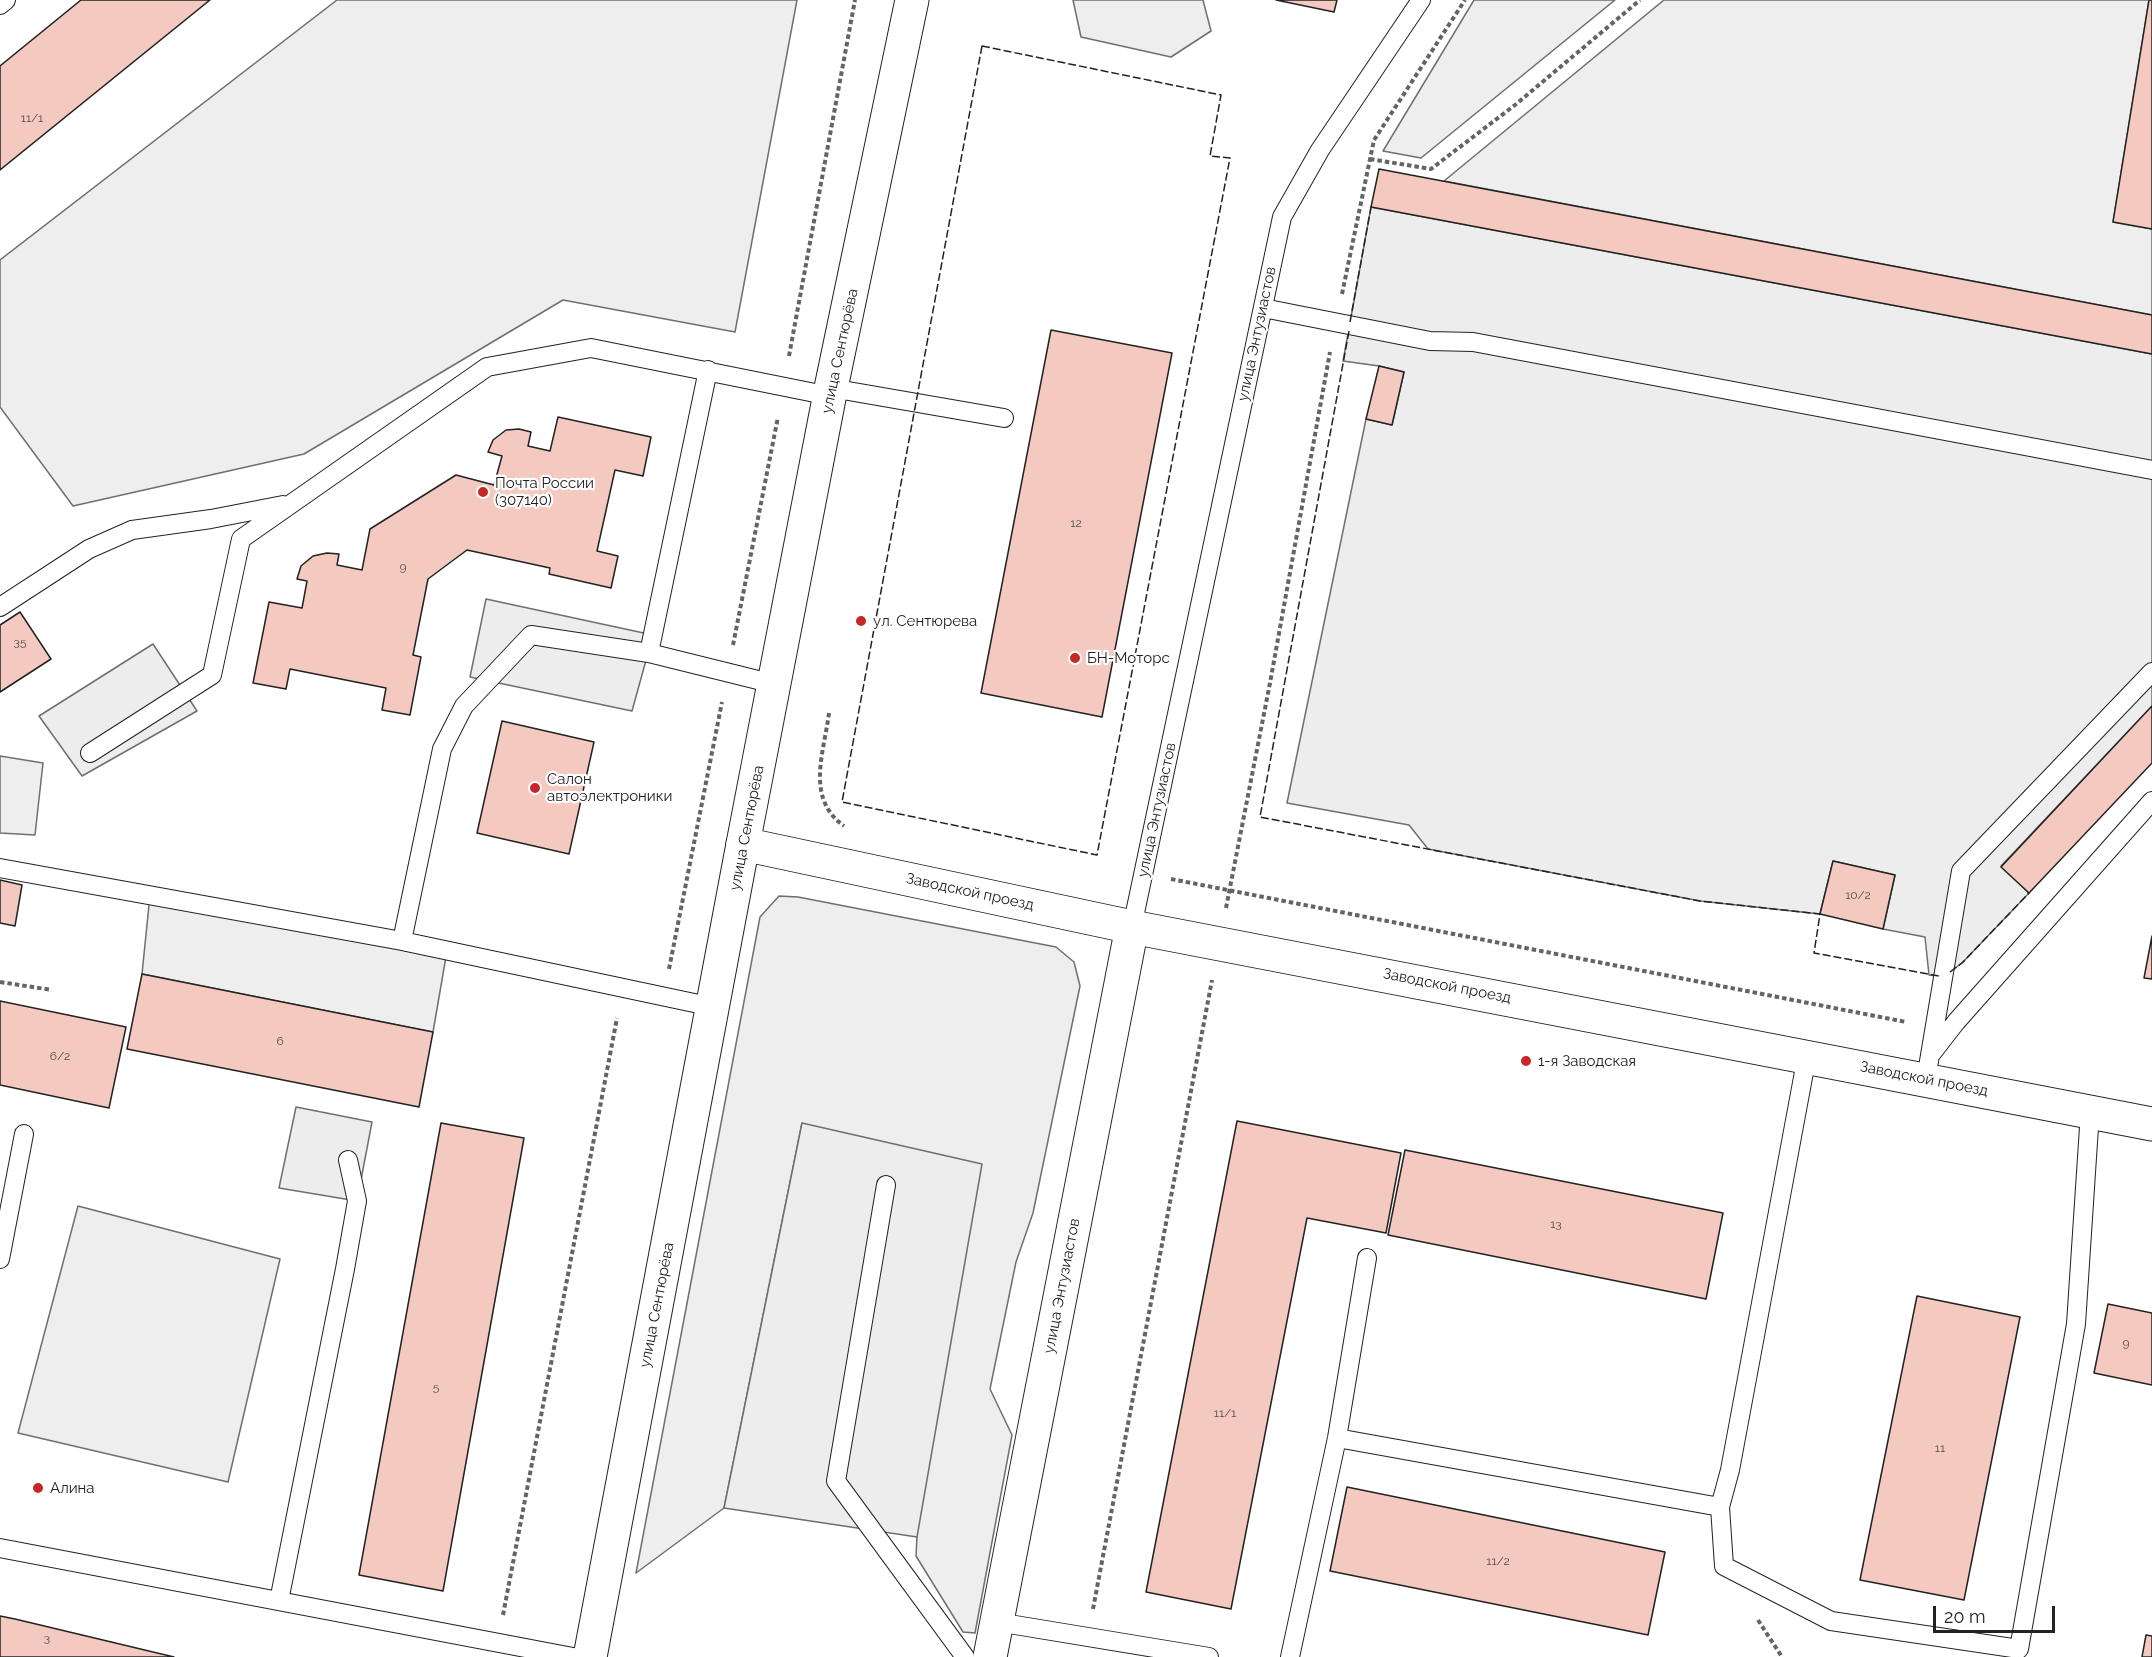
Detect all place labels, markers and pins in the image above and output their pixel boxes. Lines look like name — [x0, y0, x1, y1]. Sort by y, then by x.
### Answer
place label: Почта России (307140) — [495, 474, 594, 509]
marker: Почта России (307140) — [476, 485, 490, 499]
place label: ул. Сентюрева — [873, 612, 977, 630]
marker: ул. Сентюрева — [854, 614, 868, 628]
place label: БН-Моторс — [1087, 649, 1170, 667]
marker: БН-Моторс — [1068, 651, 1082, 665]
place label: Салон автоэлектроники — [547, 770, 672, 805]
marker: Салон автоэлектроники — [528, 781, 542, 795]
place label: 1-я Заводская — [1538, 1052, 1636, 1070]
marker: 1-я Заводская — [1519, 1054, 1533, 1068]
place label: Алина — [50, 1479, 95, 1497]
marker: Алина — [31, 1481, 45, 1495]

